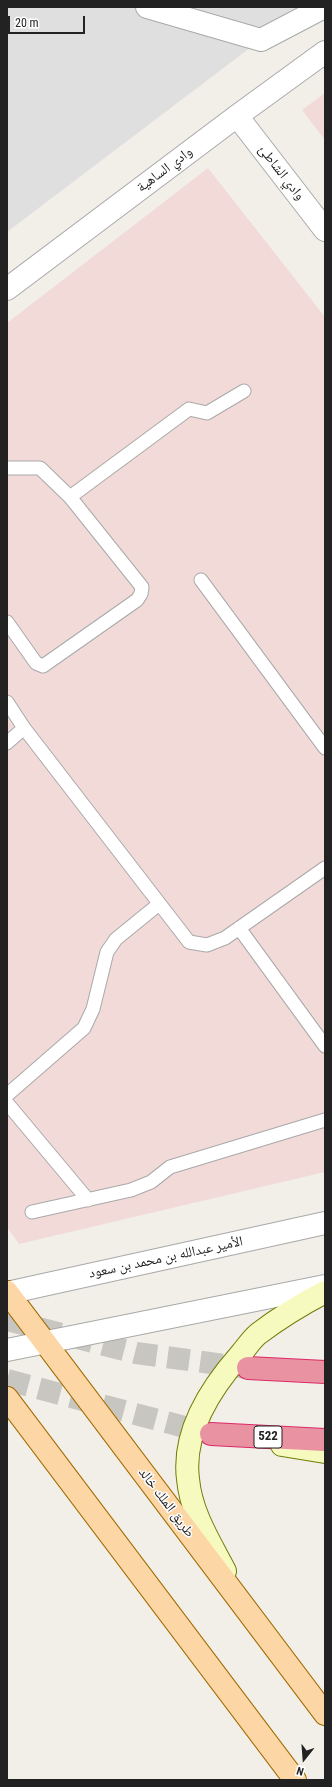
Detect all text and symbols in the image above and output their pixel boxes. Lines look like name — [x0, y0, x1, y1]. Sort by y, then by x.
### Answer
scale bar — [10, 8, 87, 34]
text: 20 m — [15, 16, 39, 30]
street label: وادي الشاطئ — [254, 142, 308, 204]
street label: وادي الساهية — [134, 144, 196, 196]
street label: الأمير عبدالله بن محمد بن سعود — [87, 1233, 245, 1283]
road number: 522 — [254, 1426, 282, 1448]
street label: طريق الملك خالد — [134, 1465, 198, 1541]
north arrow — [284, 1739, 324, 1779]
text: N — [295, 1764, 305, 1778]

